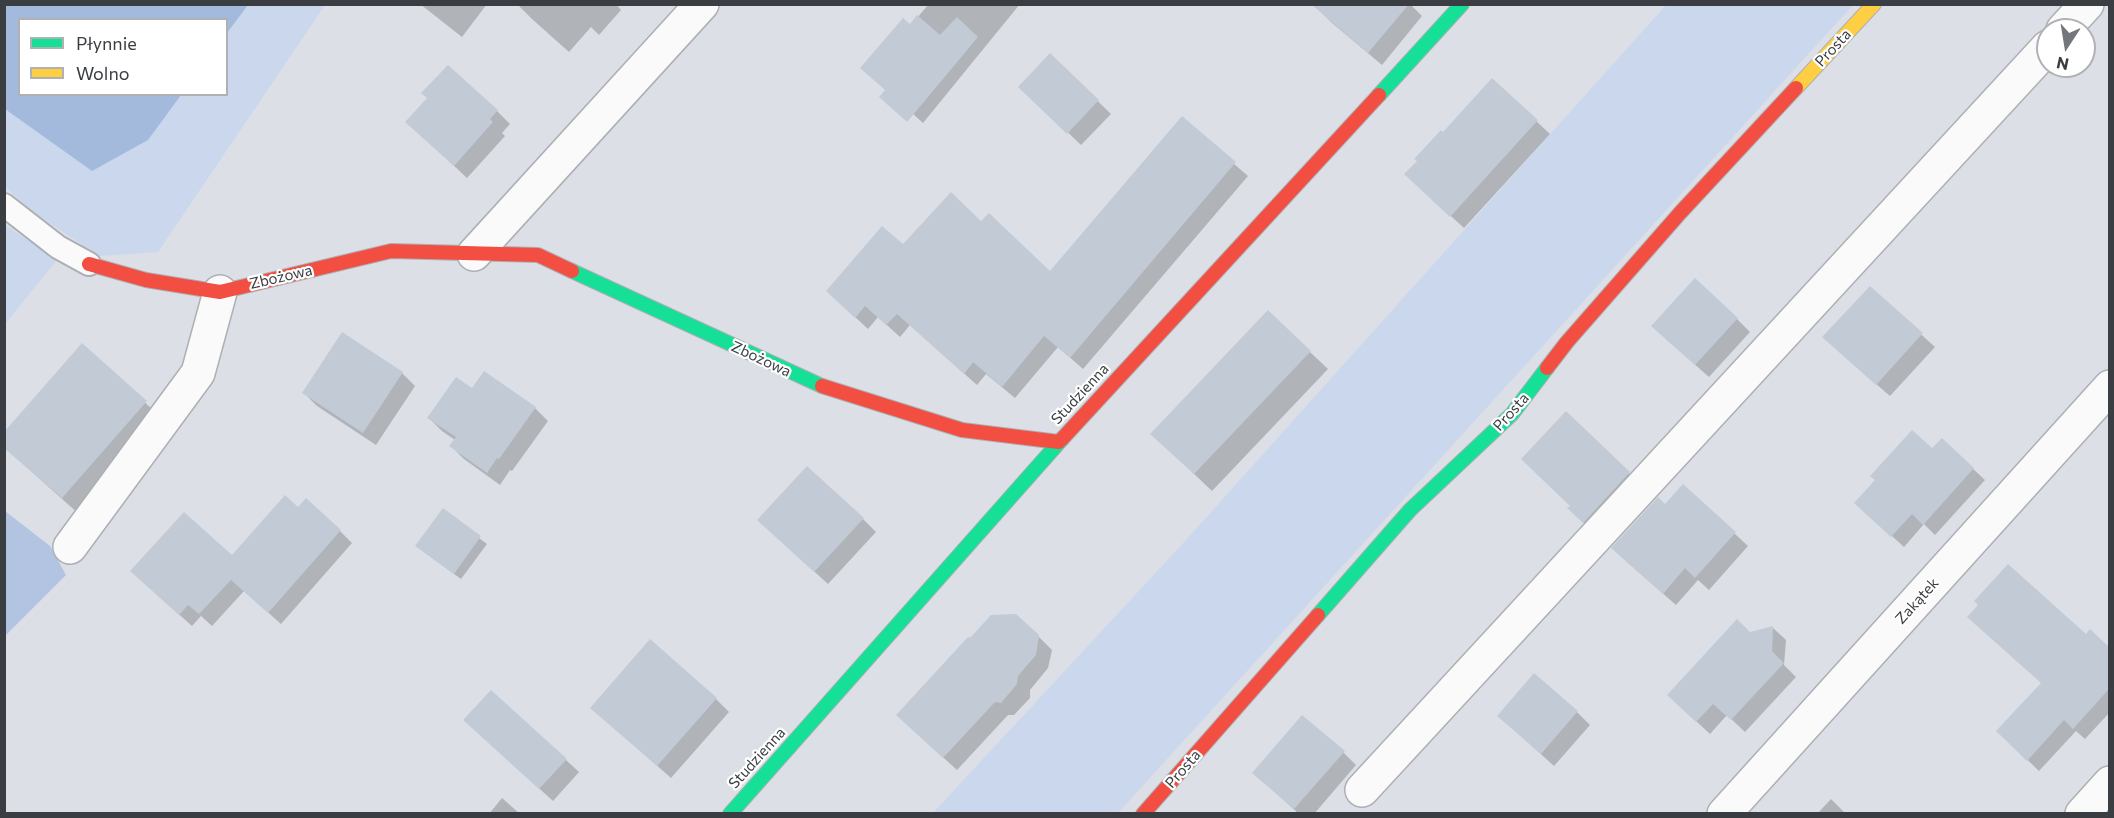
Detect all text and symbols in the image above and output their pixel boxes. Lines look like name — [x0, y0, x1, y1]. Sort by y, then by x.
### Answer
legend — [18, 18, 228, 96]
north arrow — [2036, 18, 2096, 78]
street label: Prosta — [1811, 26, 1855, 70]
text: Płynnie — [76, 32, 137, 54]
text: N — [2055, 54, 2070, 75]
text: Wolno — [76, 62, 130, 84]
street label: Zbożowa — [248, 261, 314, 293]
street label: Zbożowa — [728, 337, 794, 381]
street label: Studzienna — [1047, 360, 1113, 428]
street label: Prosta — [1489, 389, 1533, 435]
street label: Zakątek — [1892, 574, 1942, 628]
street label: Studzienna — [725, 724, 789, 792]
street label: Prosta — [1162, 746, 1204, 792]

